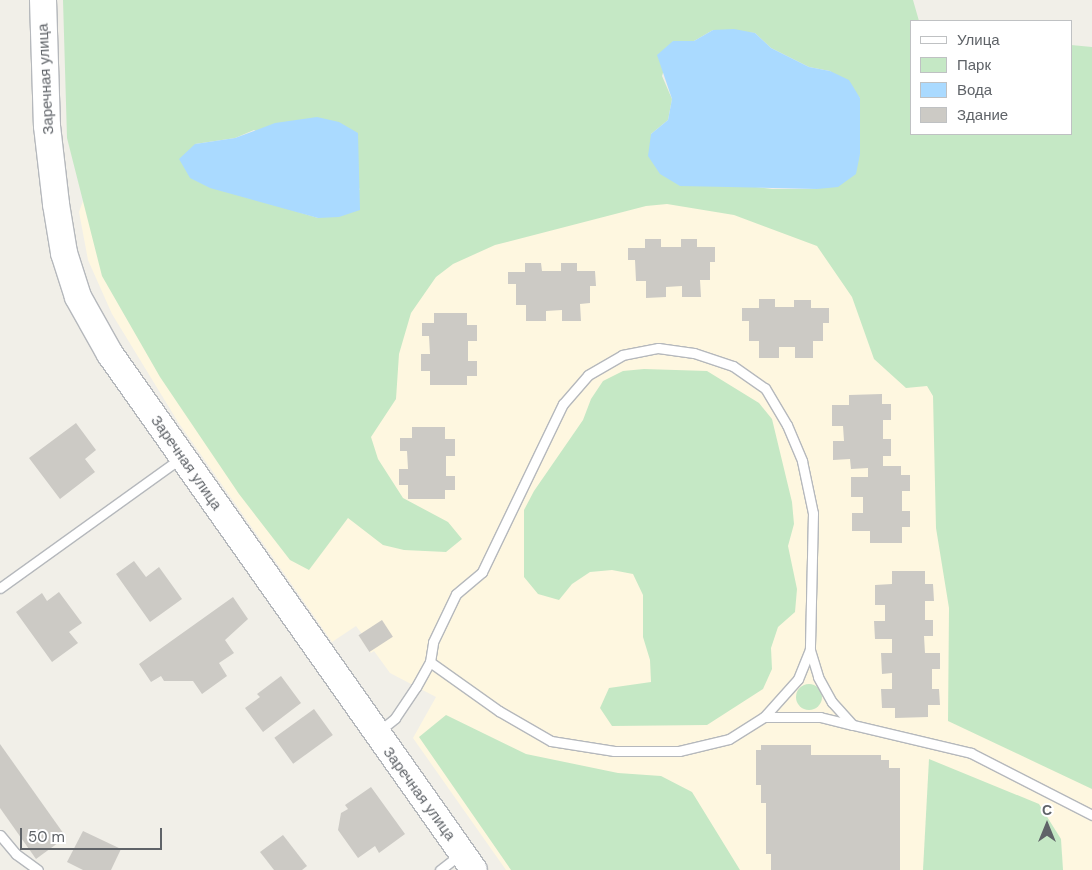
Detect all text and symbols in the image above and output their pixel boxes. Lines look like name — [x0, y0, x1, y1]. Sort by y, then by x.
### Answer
legend — [910, 20, 1072, 135]
street label: Заречная улица — [34, 23, 58, 135]
text: Улица — [957, 30, 1000, 50]
text: Парк — [957, 55, 991, 75]
text: Вода — [957, 80, 992, 100]
text: Здание — [957, 105, 1008, 125]
street label: Заречная улица — [147, 412, 225, 514]
street label: Заречная улица — [379, 744, 459, 844]
north arrow — [1022, 800, 1072, 850]
text: С — [1042, 801, 1052, 819]
scale bar — [22, 818, 165, 850]
text: 50 m — [28, 827, 65, 847]

